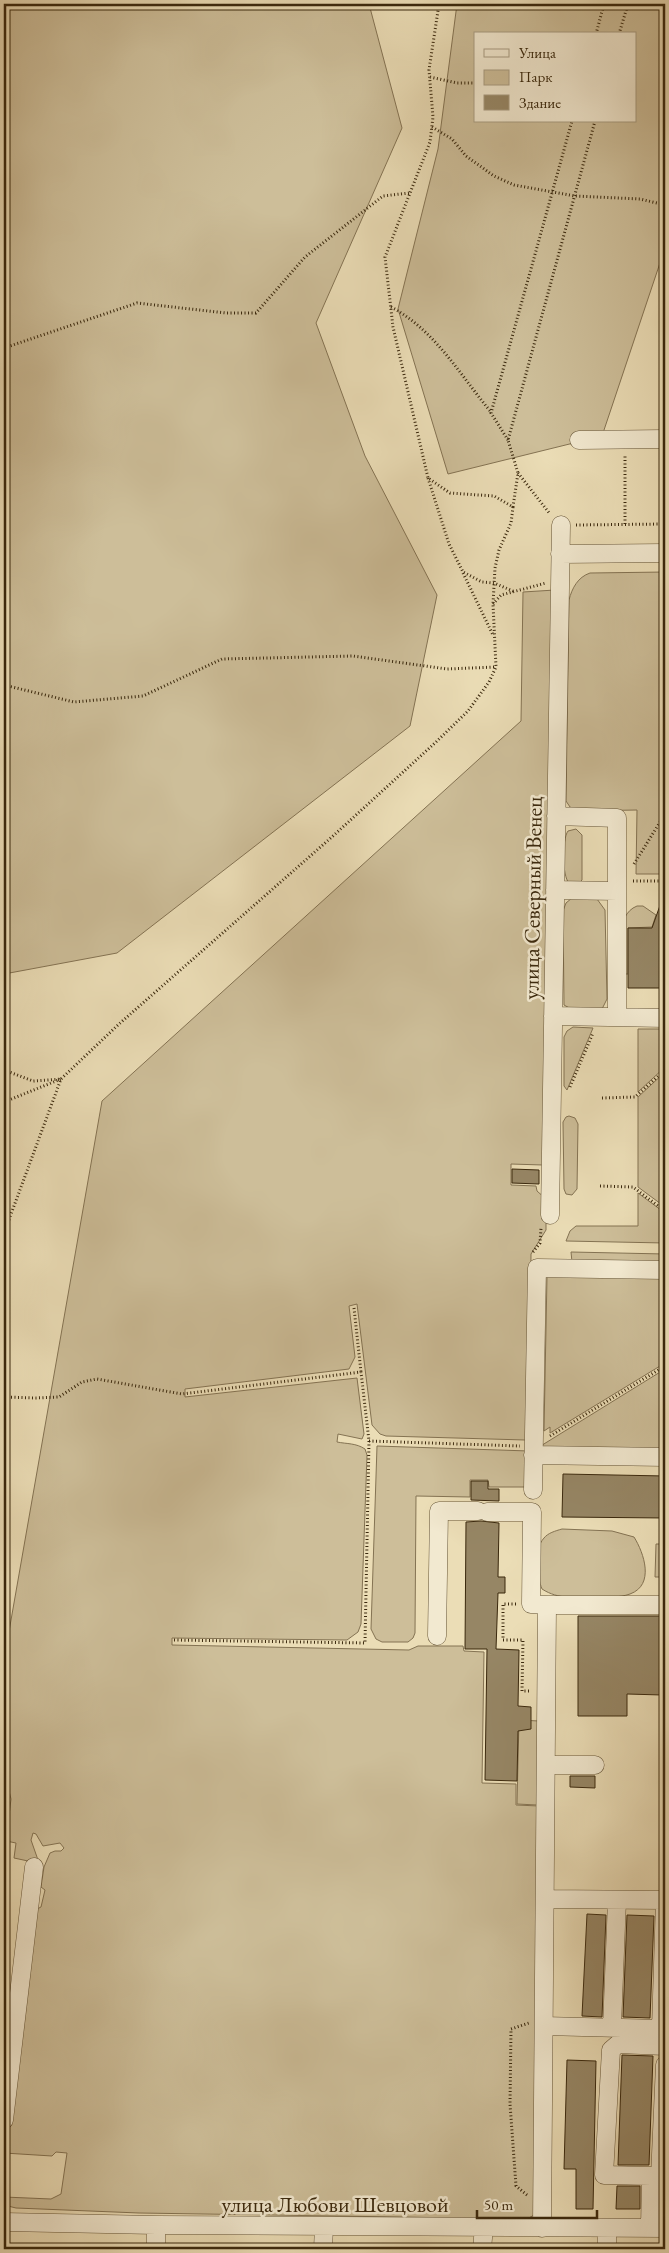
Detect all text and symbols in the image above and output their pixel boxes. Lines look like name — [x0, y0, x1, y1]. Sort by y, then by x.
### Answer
legend — [474, 32, 636, 122]
text: Улица — [518, 43, 556, 62]
text: Парк — [519, 67, 552, 86]
text: Здание — [519, 93, 561, 112]
street label: улица Северный Венец — [516, 796, 549, 1000]
scale bar — [477, 2188, 596, 2220]
street label: улица Любови Шевцовой — [221, 2190, 449, 2219]
text: 50 m — [484, 2195, 513, 2214]

